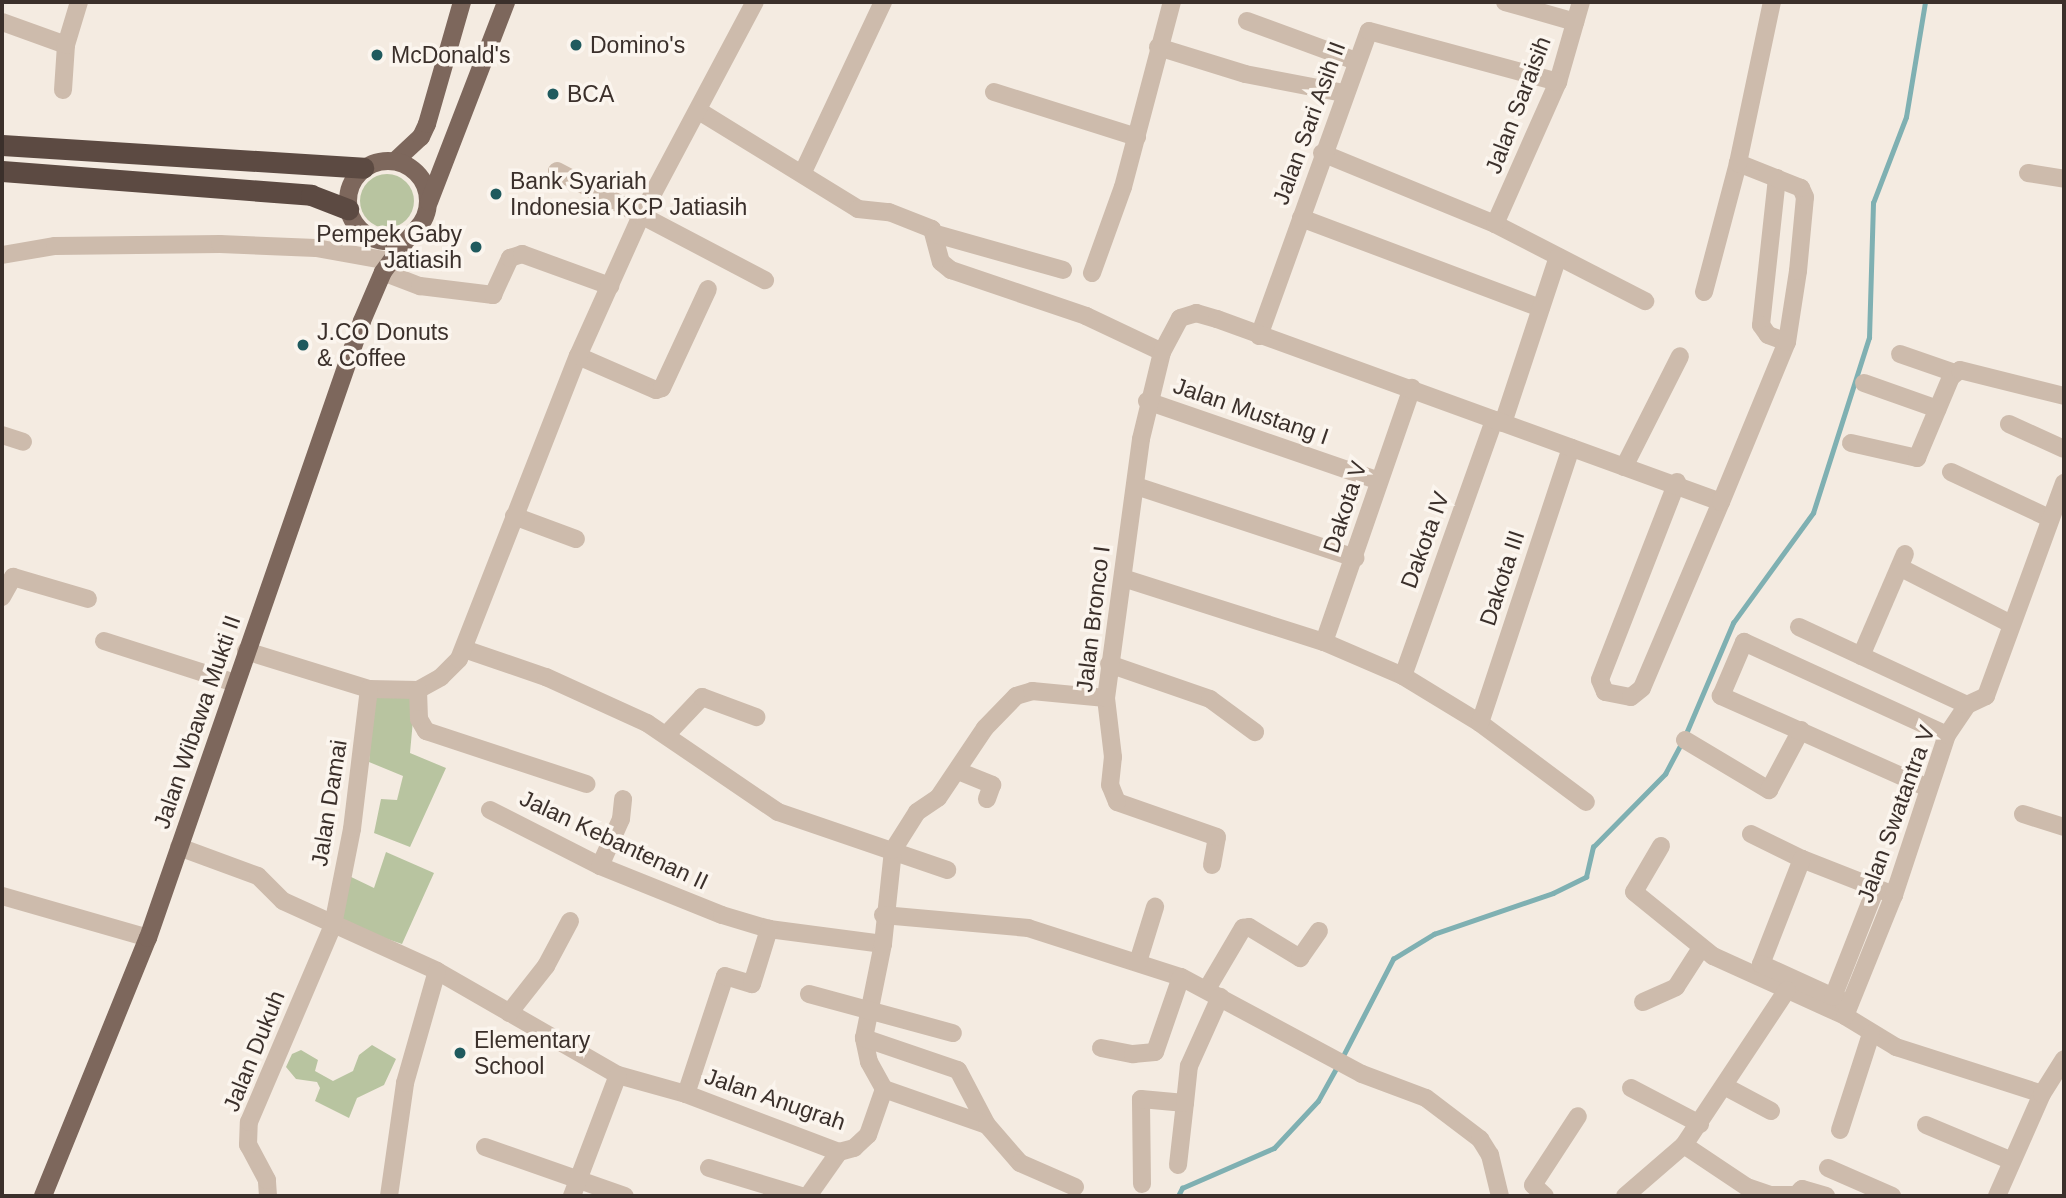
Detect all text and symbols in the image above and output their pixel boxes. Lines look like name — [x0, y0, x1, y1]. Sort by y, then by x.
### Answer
place label: Domino's — [590, 31, 685, 59]
street label: Jalan Saraisih — [1479, 33, 1557, 177]
marker: Domino's — [568, 37, 584, 53]
street label: Jalan Sari Asih II — [1267, 37, 1351, 209]
place label: McDonald's — [391, 41, 510, 69]
marker: McDonald's — [369, 47, 385, 63]
place label: BCA — [567, 80, 614, 108]
marker: BCA — [545, 86, 561, 102]
place label: Bank Syariah Indonesia KCP Jatiasih — [510, 167, 748, 221]
marker: Bank Syariah Indonesia KCP Jatiasih — [488, 186, 504, 202]
place label: Pempek Gaby Jatiasih — [316, 220, 462, 274]
marker: Pempek Gaby Jatiasih — [468, 239, 484, 255]
place label: J.CO Donuts & Coffee — [317, 318, 449, 372]
marker: J.CO Donuts & Coffee — [295, 337, 311, 353]
street label: Jalan Mustang I — [1170, 372, 1332, 450]
street label: Dakota V — [1317, 458, 1373, 556]
street label: Dakota IV — [1395, 488, 1455, 592]
street label: Dakota III — [1474, 527, 1530, 629]
street label: Jalan Bronco I — [1070, 544, 1116, 694]
street label: Jalan Wibawa Mukti II — [148, 612, 246, 832]
street label: Jalan Swatantra V — [1851, 722, 1941, 906]
street label: Jalan Damai — [305, 738, 353, 868]
street label: Jalan Kebantenan II — [515, 784, 713, 896]
street label: Jalan Dukuh — [217, 987, 291, 1115]
place label: Elementary School — [474, 1026, 590, 1080]
marker: Elementary School — [452, 1045, 468, 1061]
street label: Jalan Anugrah — [700, 1062, 850, 1136]

